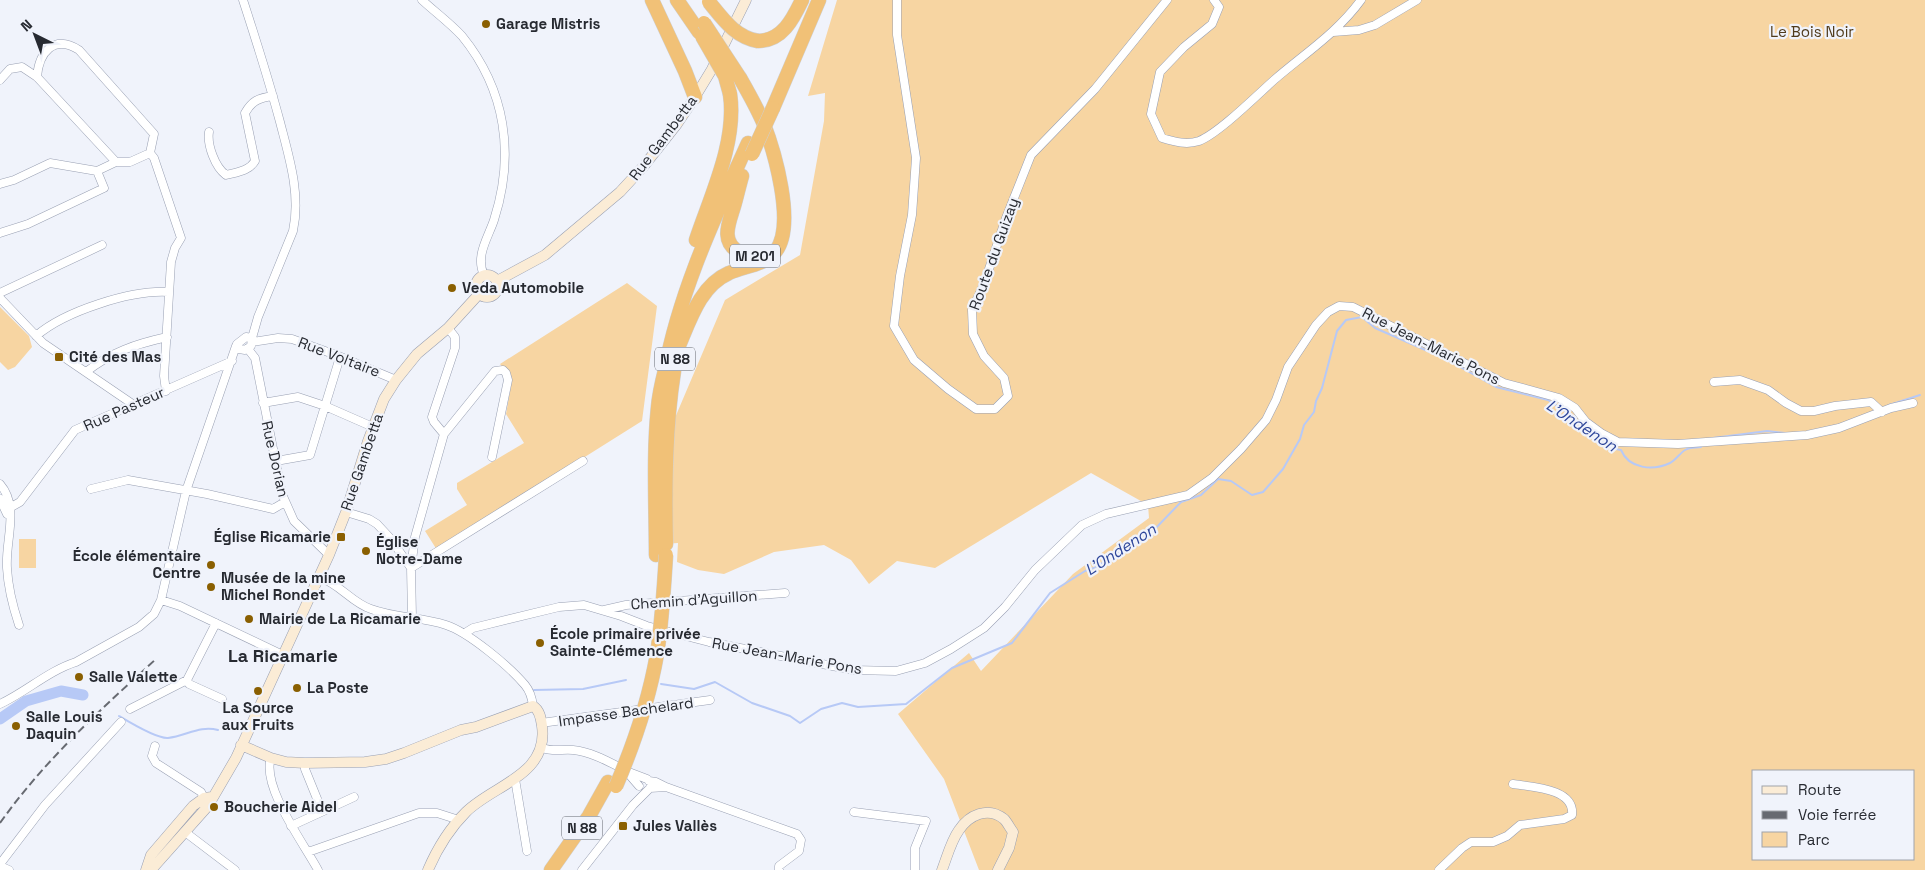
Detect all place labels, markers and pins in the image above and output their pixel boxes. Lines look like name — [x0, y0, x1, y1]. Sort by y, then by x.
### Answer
place label: Garage Mistris — [496, 14, 601, 33]
marker: Garage Mistris — [480, 18, 492, 30]
place label: Veda Automobile — [462, 278, 584, 297]
marker: Veda Automobile — [446, 282, 458, 294]
place label: Cité des Mas — [69, 347, 161, 366]
marker: Cité des Mas — [53, 351, 65, 363]
place label: Église Ricamarie — [214, 527, 331, 546]
marker: Église Ricamarie — [335, 531, 347, 543]
place label: Église Notre-Dame — [376, 532, 463, 568]
marker: Église Notre-Dame — [360, 545, 372, 557]
place label: École élémentaire Centre — [73, 546, 201, 582]
marker: École élémentaire Centre — [205, 559, 217, 571]
place label: Musée de la mine Michel Rondet — [221, 568, 346, 604]
marker: Musée de la mine Michel Rondet — [205, 581, 217, 593]
place label: Mairie de La Ricamarie — [259, 609, 421, 628]
marker: Mairie de La Ricamarie — [243, 613, 255, 625]
place label: École primaire privée Sainte-Clémence — [550, 624, 701, 660]
marker: École primaire privée Sainte-Clémence — [534, 637, 546, 649]
place label: Salle Valette — [89, 667, 178, 686]
marker: Salle Valette — [73, 671, 85, 683]
place label: La Poste — [307, 678, 369, 697]
marker: La Poste — [291, 682, 303, 694]
marker: La Source aux Fruits — [252, 685, 264, 697]
place label: La Source aux Fruits — [222, 698, 294, 734]
place label: Salle Louis Daquin — [26, 707, 103, 743]
marker: Salle Louis Daquin — [10, 720, 22, 732]
place label: Boucherie Aidel — [224, 797, 337, 816]
marker: Boucherie Aidel — [208, 801, 220, 813]
place label: Jules Vallès — [633, 816, 717, 835]
marker: Jules Vallès — [617, 820, 629, 832]

